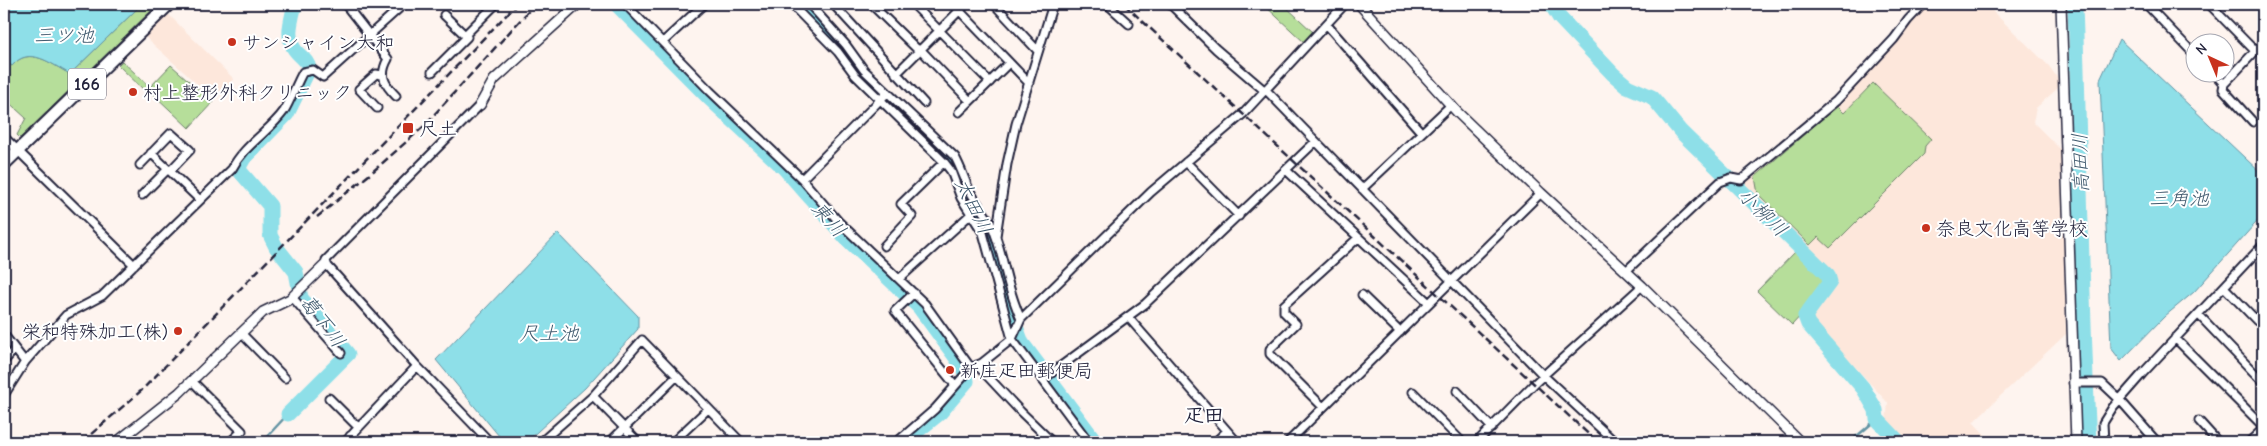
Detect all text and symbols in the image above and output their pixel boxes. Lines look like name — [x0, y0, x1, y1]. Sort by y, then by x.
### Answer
water label: 三ツ池 — [34, 24, 95, 47]
place label: サンシャイン大和 — [242, 32, 394, 54]
north arrow — [2184, 32, 2234, 82]
marker: サンシャイン大和 — [226, 36, 238, 48]
text: N — [2192, 40, 2211, 58]
road number: 166 — [68, 68, 106, 100]
place label: 村上整形外科クリニック — [143, 82, 352, 104]
marker: 村上整形外科クリニック — [127, 86, 139, 98]
place label: 尺土 — [419, 118, 457, 140]
marker: 尺土 — [401, 121, 415, 135]
water label: 高田川 — [2068, 133, 2093, 193]
water label: 太田川 — [950, 174, 997, 238]
water label: 小柳川 — [1733, 183, 1792, 241]
water label: 三角池 — [2149, 187, 2210, 210]
water label: 東川 — [807, 197, 851, 242]
place label: 奈良文化高等学校 — [1936, 218, 2088, 240]
marker: 奈良文化高等学校 — [1920, 222, 1932, 234]
water label: 葛下川 — [295, 290, 350, 352]
place label: 栄和特殊加工(株) — [22, 321, 168, 343]
water label: 尺土池 — [519, 322, 580, 345]
marker: 栄和特殊加工(株) — [172, 325, 184, 337]
place label: 新庄疋田郵便局 — [960, 360, 1093, 382]
marker: 新庄疋田郵便局 — [944, 364, 956, 376]
district label: 疋田 — [1184, 404, 1224, 427]

